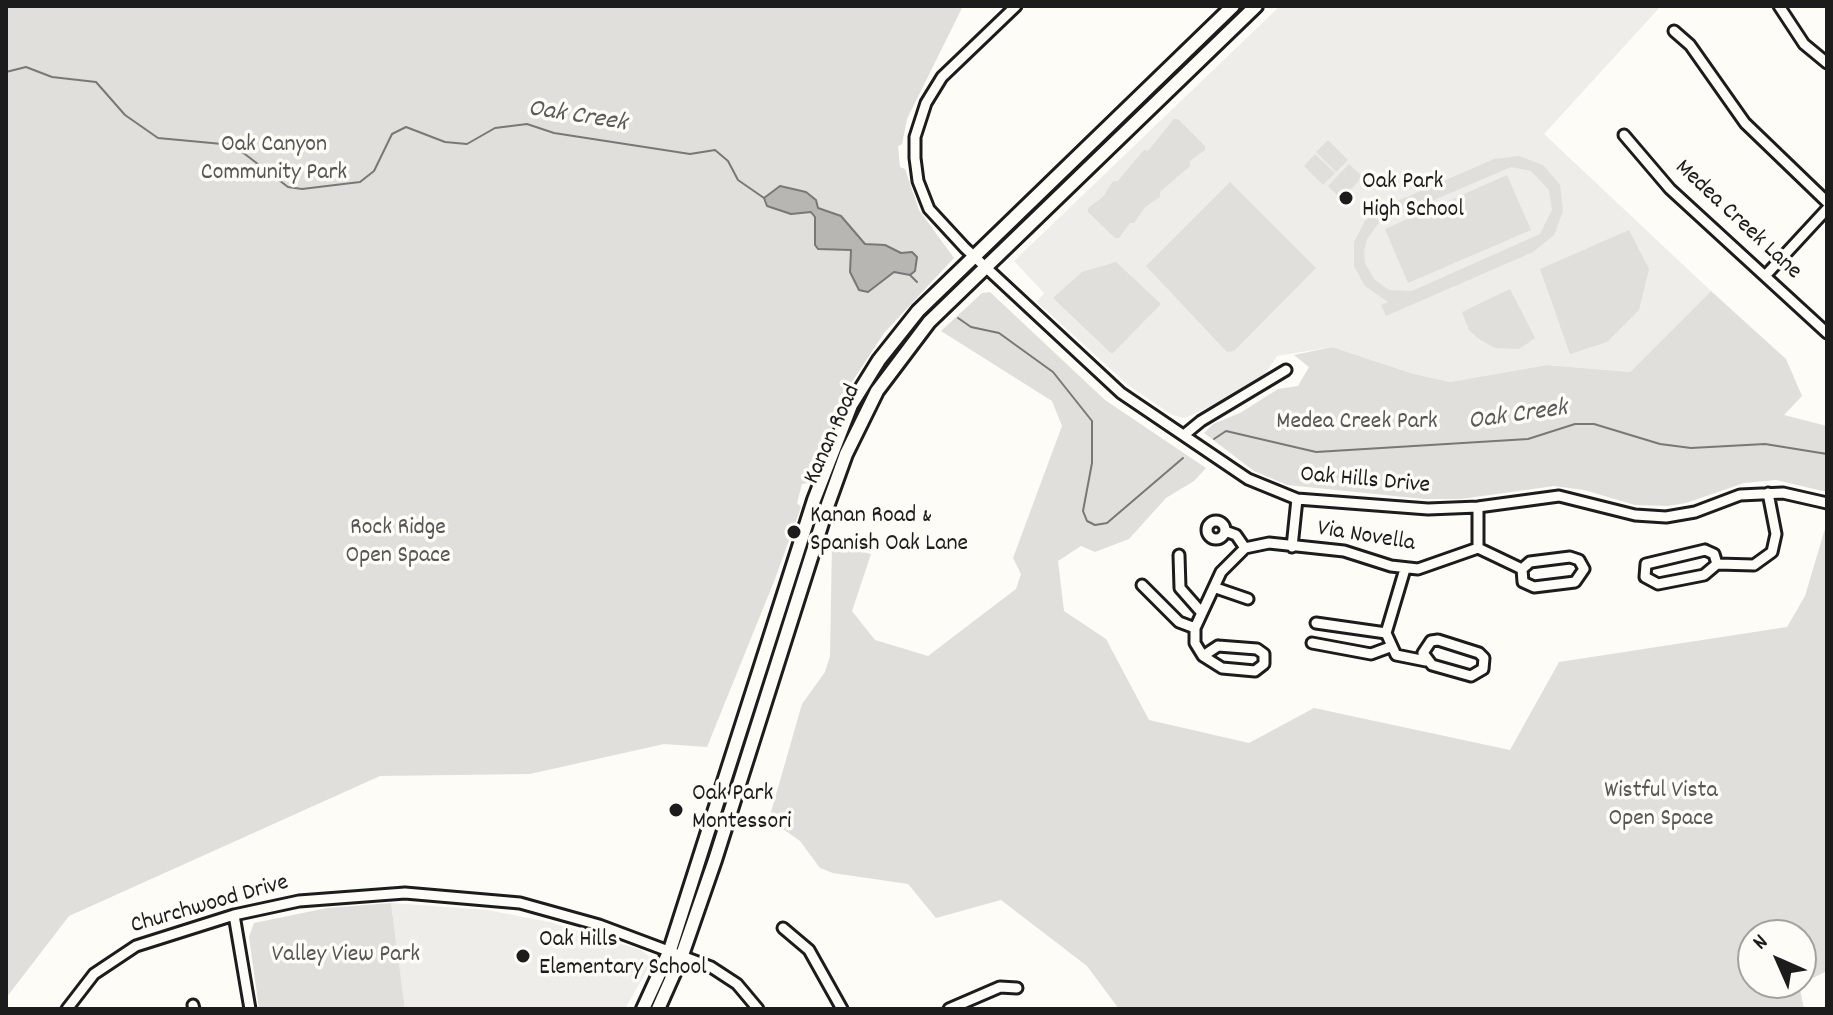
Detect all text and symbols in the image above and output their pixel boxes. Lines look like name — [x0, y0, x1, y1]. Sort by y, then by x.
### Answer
water label: Oak Creek — [525, 95, 629, 141]
park label: Oak Canyon Community Park — [201, 133, 347, 189]
street label: Medea Creek Lane — [1668, 155, 1806, 287]
place label: Oak Park High School — [1362, 170, 1464, 226]
marker: Oak Park High School — [1337, 189, 1355, 207]
street label: Kanan Road — [799, 381, 869, 489]
water label: Oak Creek — [1466, 395, 1570, 439]
park label: Medea Creek Park — [1276, 410, 1438, 438]
street label: Oak Hills Drive — [1299, 462, 1431, 502]
place label: Kanan Road & Spanish Oak Lane — [810, 504, 968, 560]
park label: Rock Ridge Open Space — [345, 516, 451, 572]
street label: Via Novella — [1315, 516, 1417, 560]
marker: Kanan Road & Spanish Oak Lane — [785, 523, 803, 541]
park label: Wistful Vista Open Space — [1604, 779, 1718, 835]
place label: Oak Park Montessori — [692, 782, 791, 838]
marker: Oak Park Montessori — [667, 801, 685, 819]
street label: Churchwood Drive — [128, 870, 292, 942]
north arrow — [1737, 919, 1817, 999]
place label: Oak Hills Elementary School — [539, 928, 707, 984]
text: N — [1746, 928, 1776, 958]
park label: Valley View Park — [272, 943, 420, 971]
marker: Oak Hills Elementary School — [514, 947, 532, 965]

